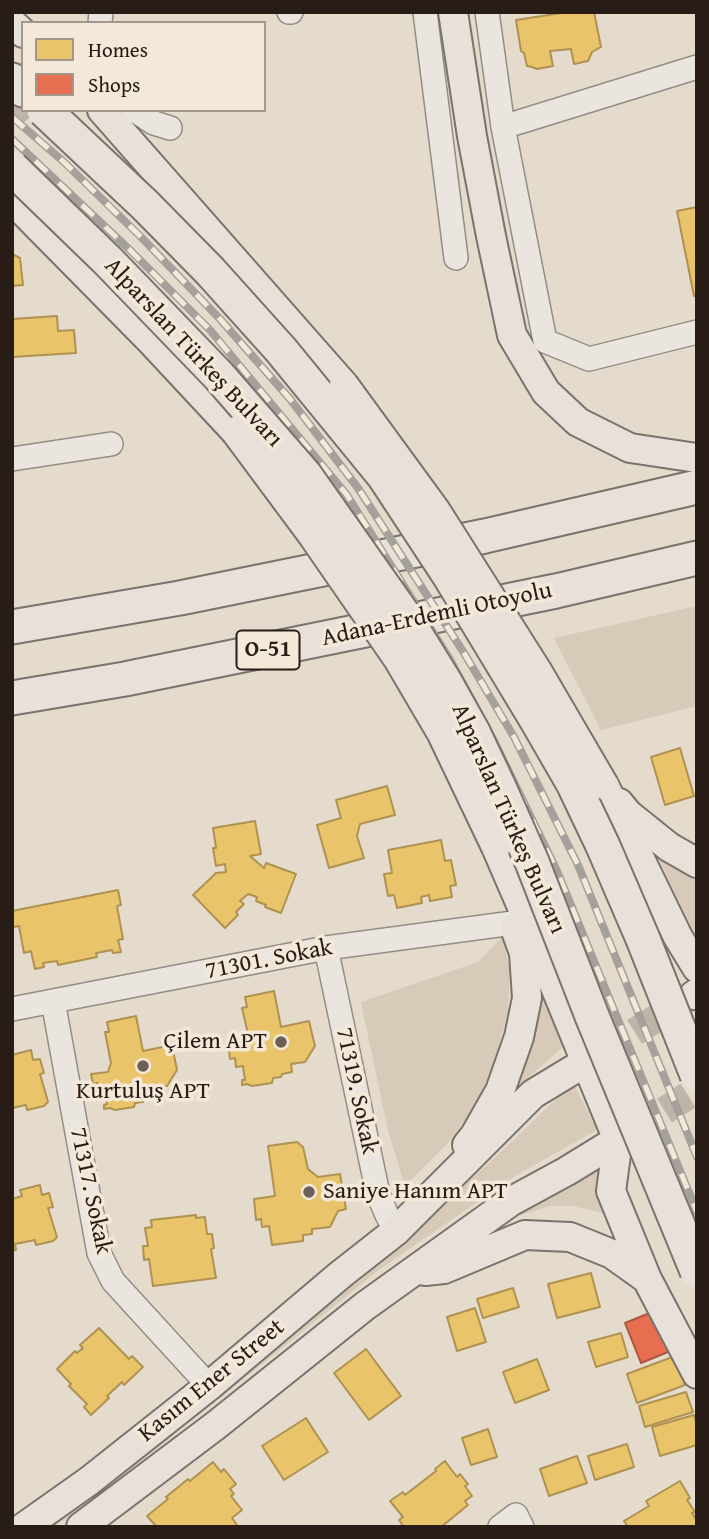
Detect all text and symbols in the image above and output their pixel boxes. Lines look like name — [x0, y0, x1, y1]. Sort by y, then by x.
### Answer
legend — [21, 21, 266, 112]
text: Homes — [88, 34, 148, 65]
text: Shops — [88, 69, 140, 100]
street label: Alparslan Türkeş Bulvarı — [98, 252, 288, 454]
street label: Adana-Erdemli Otoyolu — [319, 577, 555, 653]
road number: O-51 — [236, 630, 300, 670]
street label: Alparslan Türkeş Bulvarı — [444, 700, 572, 938]
street label: 71301. Sokak — [203, 934, 335, 986]
street label: 71319. Sokak — [329, 1025, 383, 1157]
place label: Çilem APT — [163, 1028, 267, 1056]
marker: Çilem APT — [273, 1034, 289, 1050]
marker: Kurtuluş APT — [135, 1058, 151, 1074]
place label: Kurtuluş APT — [76, 1078, 210, 1106]
street label: 71317. Sokak — [63, 1125, 117, 1257]
place label: Saniye Hanım APT — [323, 1178, 508, 1206]
marker: Saniye Hanım APT — [301, 1184, 317, 1200]
street label: Kasım Ener Street — [133, 1313, 291, 1449]

